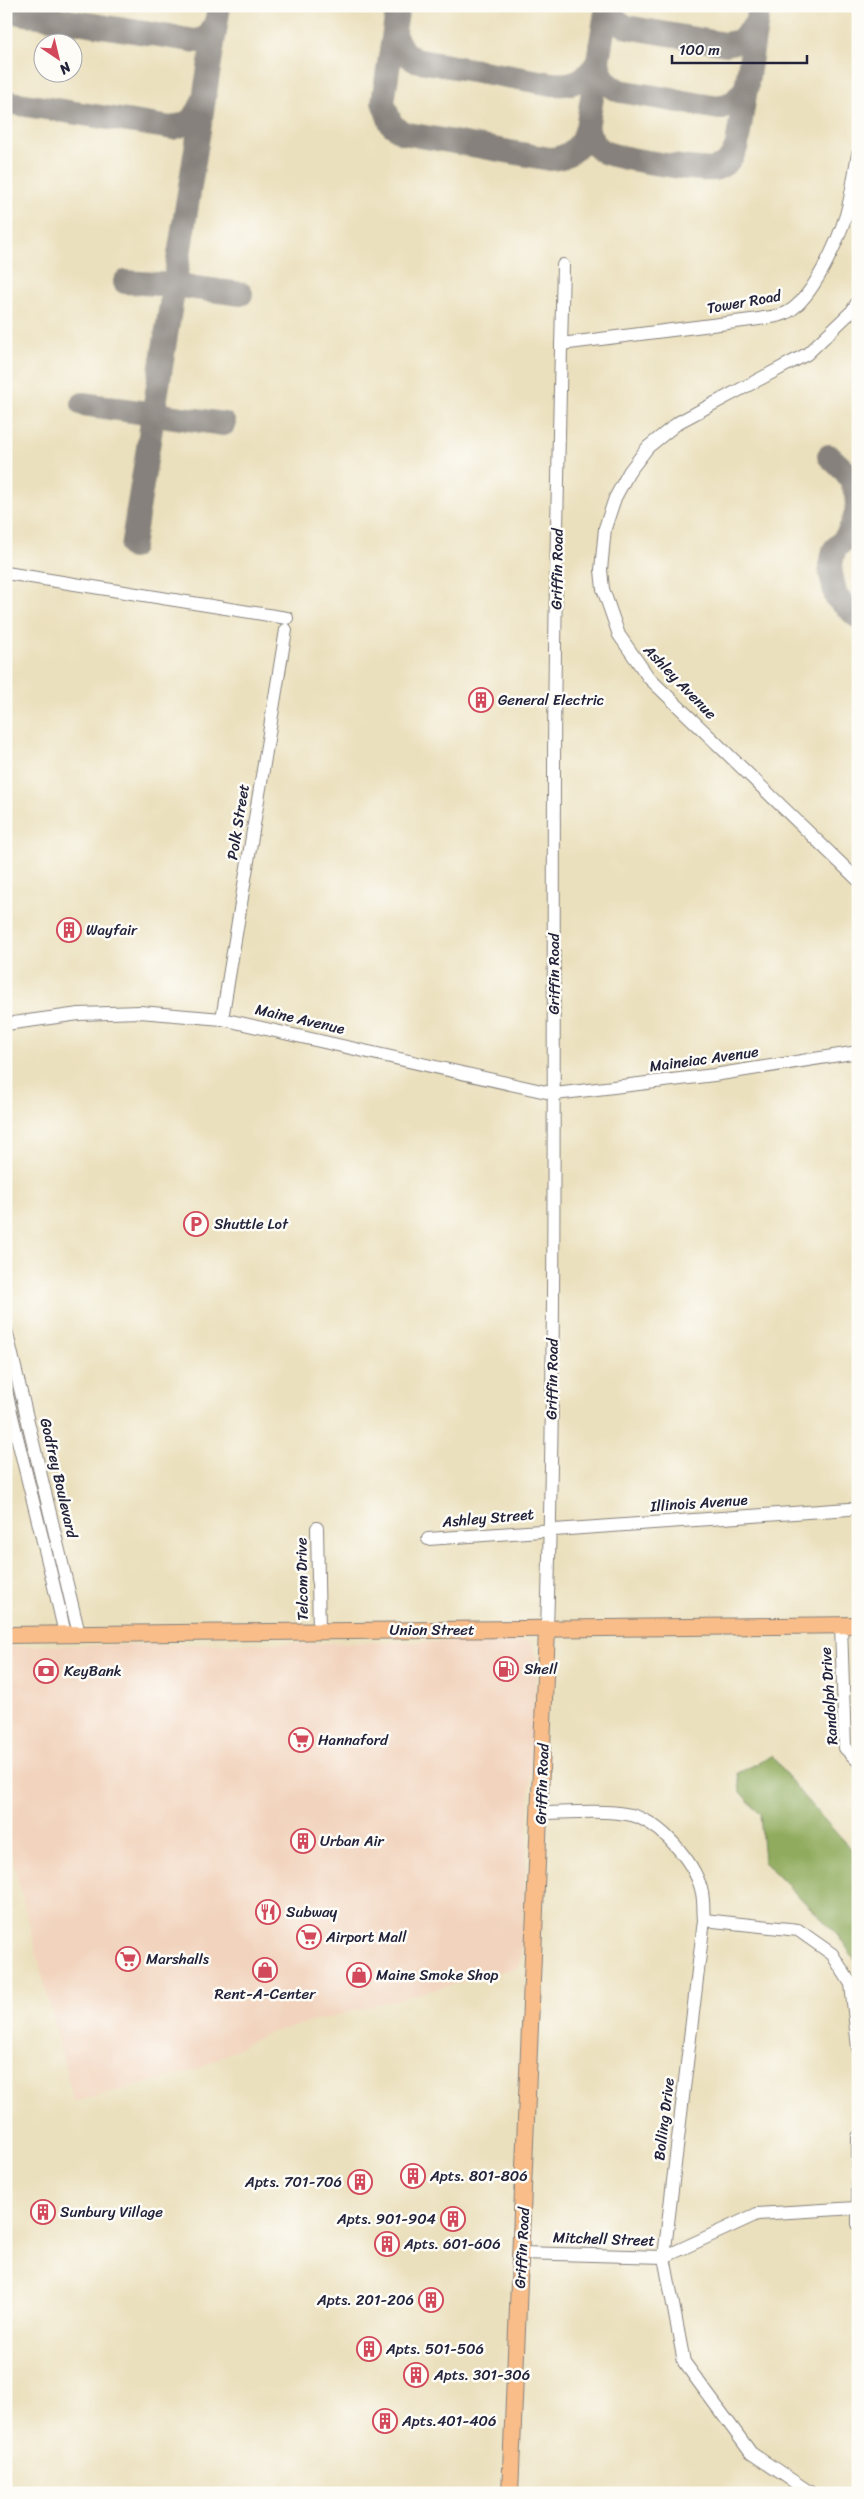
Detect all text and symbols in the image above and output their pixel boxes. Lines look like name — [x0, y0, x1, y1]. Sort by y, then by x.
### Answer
north arrow — [32, 32, 82, 82]
scale bar — [672, 32, 806, 64]
text: 100 m — [679, 37, 720, 63]
text: N — [54, 55, 77, 81]
street label: Tower Road — [705, 283, 784, 321]
street label: Griffin Road — [543, 527, 571, 610]
street label: Ashley Avenue — [636, 637, 723, 726]
building icon: General Electric — [468, 687, 494, 713]
place label: General Electric — [498, 687, 604, 713]
street label: Polk Street — [219, 782, 257, 862]
building icon: Wayfair — [56, 917, 82, 943]
place label: Wayfair — [86, 917, 138, 943]
street label: Griffin Road — [541, 932, 567, 1015]
street label: Maine Avenue — [253, 996, 347, 1042]
street label: Maineiac Avenue — [648, 1038, 761, 1080]
parking icon: Shuttle Lot — [183, 1211, 209, 1237]
place label: Shuttle Lot — [214, 1211, 289, 1237]
street label: Griffin Road — [538, 1337, 566, 1420]
street label: Godfrey Boulevard — [33, 1415, 86, 1542]
street label: Illinois Avenue — [649, 1487, 748, 1519]
street label: Ashley Street — [440, 1501, 535, 1535]
street label: Telcom Drive — [288, 1537, 316, 1621]
street label: Union Street — [390, 1617, 475, 1643]
street label: Randolph Drive — [813, 1646, 845, 1746]
fuel station icon: Shell — [493, 1656, 519, 1682]
place label: Shell — [524, 1656, 558, 1682]
bank icon: KeyBank — [33, 1658, 59, 1684]
place label: KeyBank — [64, 1658, 122, 1684]
supermarket icon: Hannaford — [288, 1727, 314, 1753]
place label: Hannaford — [318, 1727, 389, 1753]
street label: Griffin Road — [528, 1742, 556, 1825]
building icon: Urban Air — [290, 1828, 316, 1854]
place label: Urban Air — [320, 1828, 385, 1854]
restaurant icon: Subway — [255, 1899, 281, 1925]
place label: Subway — [286, 1899, 338, 1925]
supermarket icon: Airport Mall — [296, 1924, 322, 1950]
place label: Airport Mall — [325, 1924, 407, 1950]
supermarket icon: Marshalls — [115, 1946, 141, 1972]
place label: Marshalls — [146, 1946, 210, 1972]
shop icon: Rent-A-Center — [252, 1957, 278, 1983]
shop icon: Maine Smoke Shop — [346, 1962, 372, 1988]
place label: Maine Smoke Shop — [376, 1962, 499, 1988]
place label: Rent-A-Center — [215, 1981, 316, 2007]
street label: Bolling Drive — [646, 2076, 682, 2162]
building icon: Apts. 801-806 — [400, 2163, 426, 2189]
place label: Apts. 801-806 — [429, 2163, 528, 2189]
place label: Apts. 701-706 — [244, 2169, 342, 2195]
building icon: Apts. 701-706 — [347, 2169, 373, 2195]
building icon: Sunbury Village — [30, 2199, 56, 2225]
place label: Sunbury Village — [60, 2199, 163, 2225]
place label: Apts. 901-904 — [336, 2206, 436, 2232]
building icon: Apts. 901-904 — [440, 2206, 466, 2232]
street label: Griffin Road — [507, 2206, 537, 2289]
street label: Mitchell Street — [553, 2224, 656, 2254]
building icon: Apts. 601-606 — [374, 2231, 400, 2257]
place label: Apts. 601-606 — [403, 2231, 501, 2257]
place label: Apts. 201-206 — [316, 2287, 414, 2313]
building icon: Apts. 201-206 — [418, 2287, 444, 2313]
building icon: Apts. 501-506 — [356, 2336, 382, 2362]
place label: Apts. 501-506 — [385, 2336, 484, 2362]
building icon: Apts. 301-306 — [403, 2362, 429, 2388]
place label: Apts. 301-306 — [433, 2362, 530, 2388]
building icon: Apts.401-406 — [372, 2408, 398, 2434]
place label: Apts.401-406 — [401, 2408, 497, 2434]

